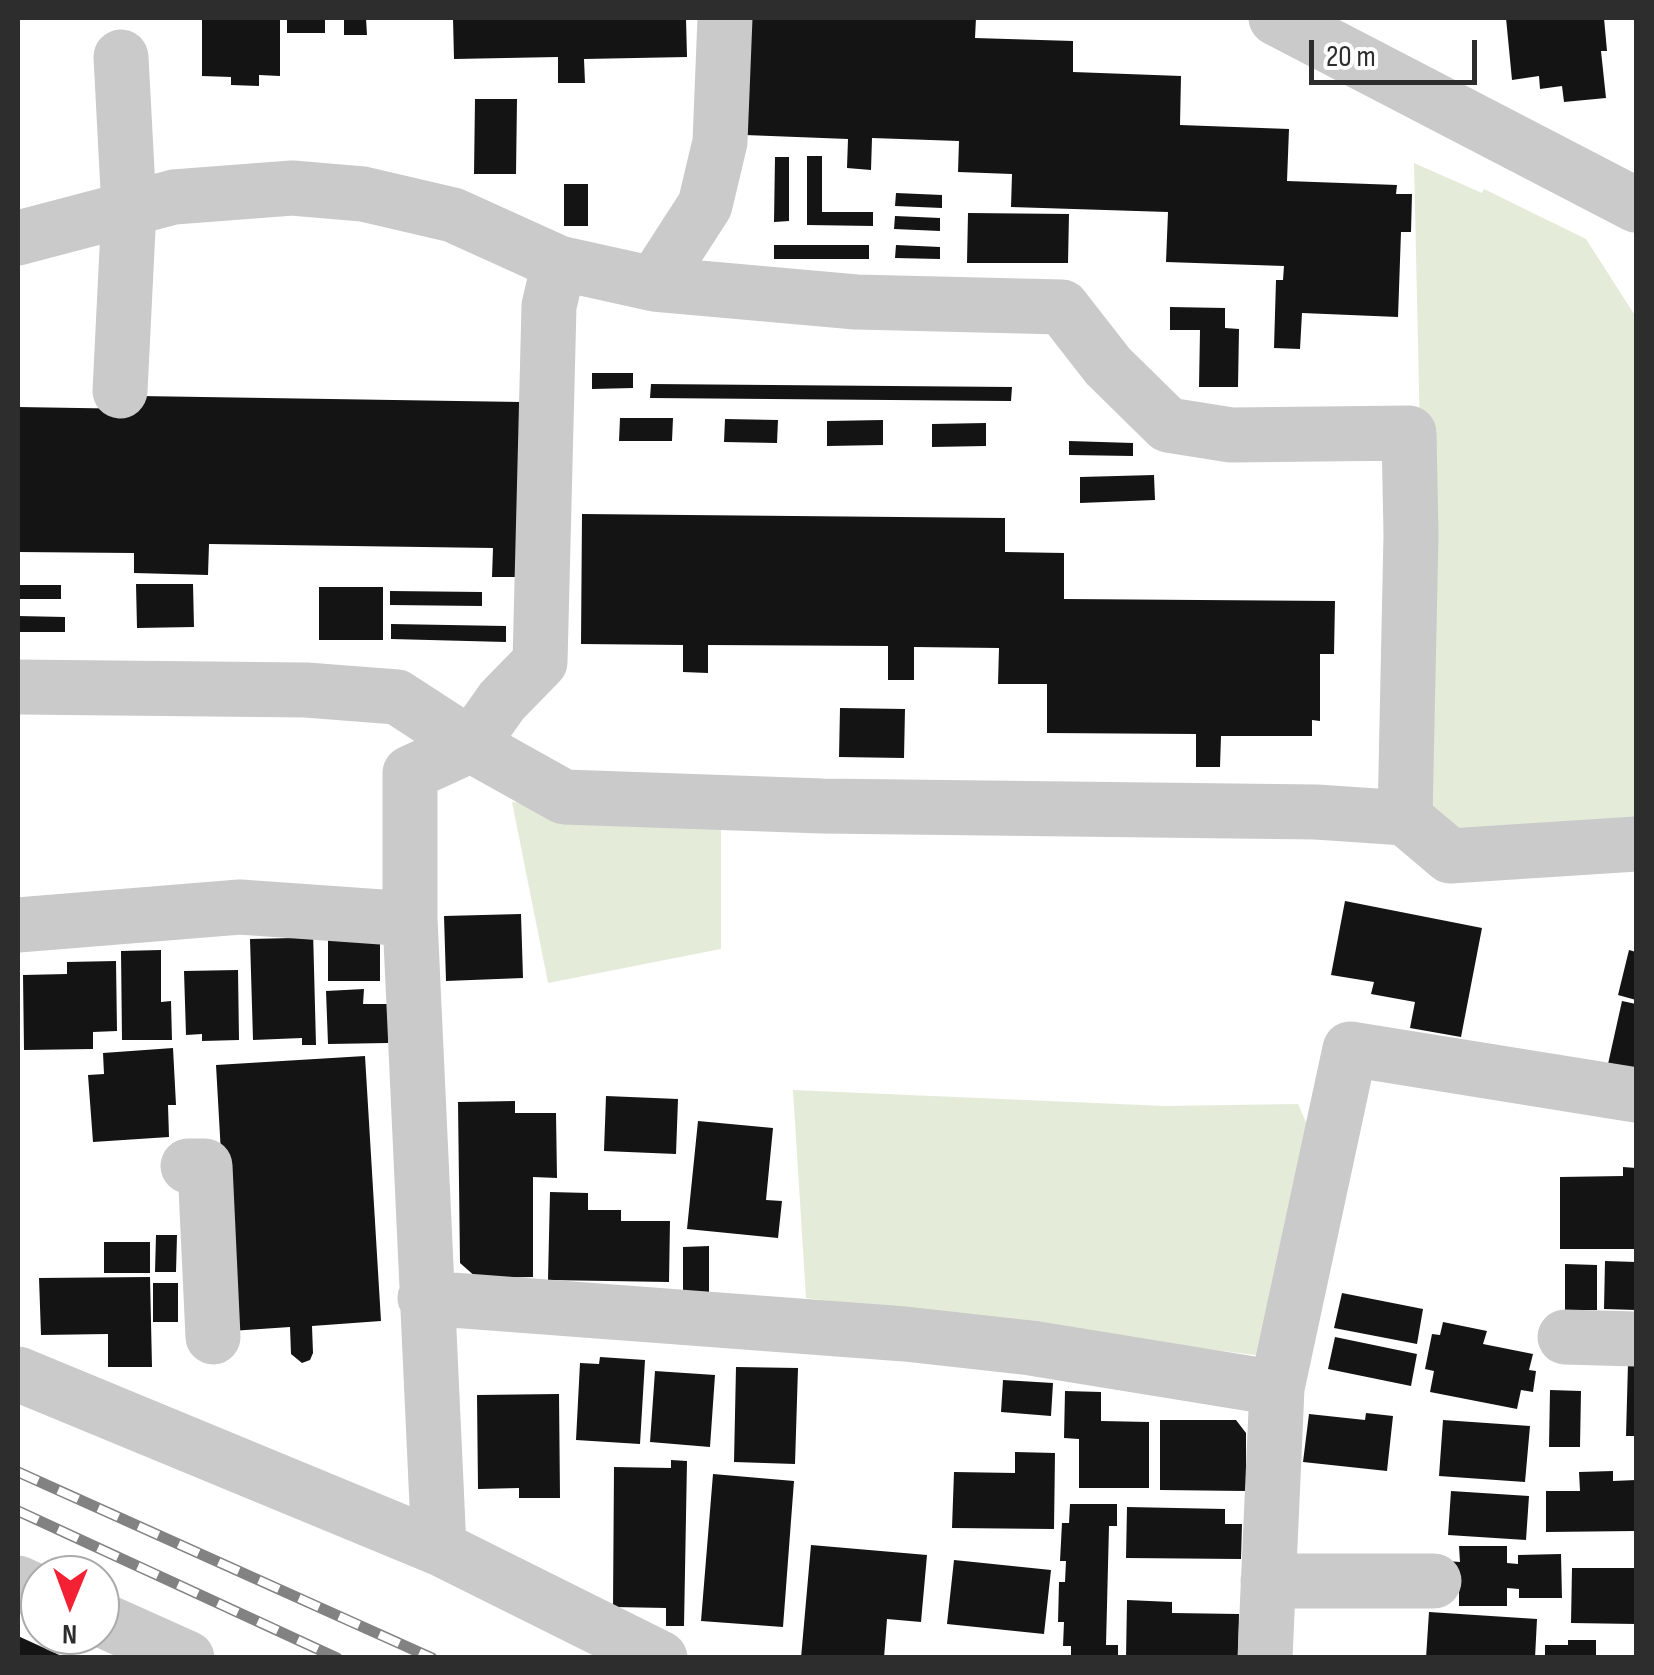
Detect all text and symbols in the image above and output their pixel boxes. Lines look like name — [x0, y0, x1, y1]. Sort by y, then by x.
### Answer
scale bar — [1314, 20, 1482, 82]
text: 20 m — [1326, 39, 1376, 75]
north arrow — [20, 1555, 120, 1655]
text: N — [62, 1617, 77, 1650]

